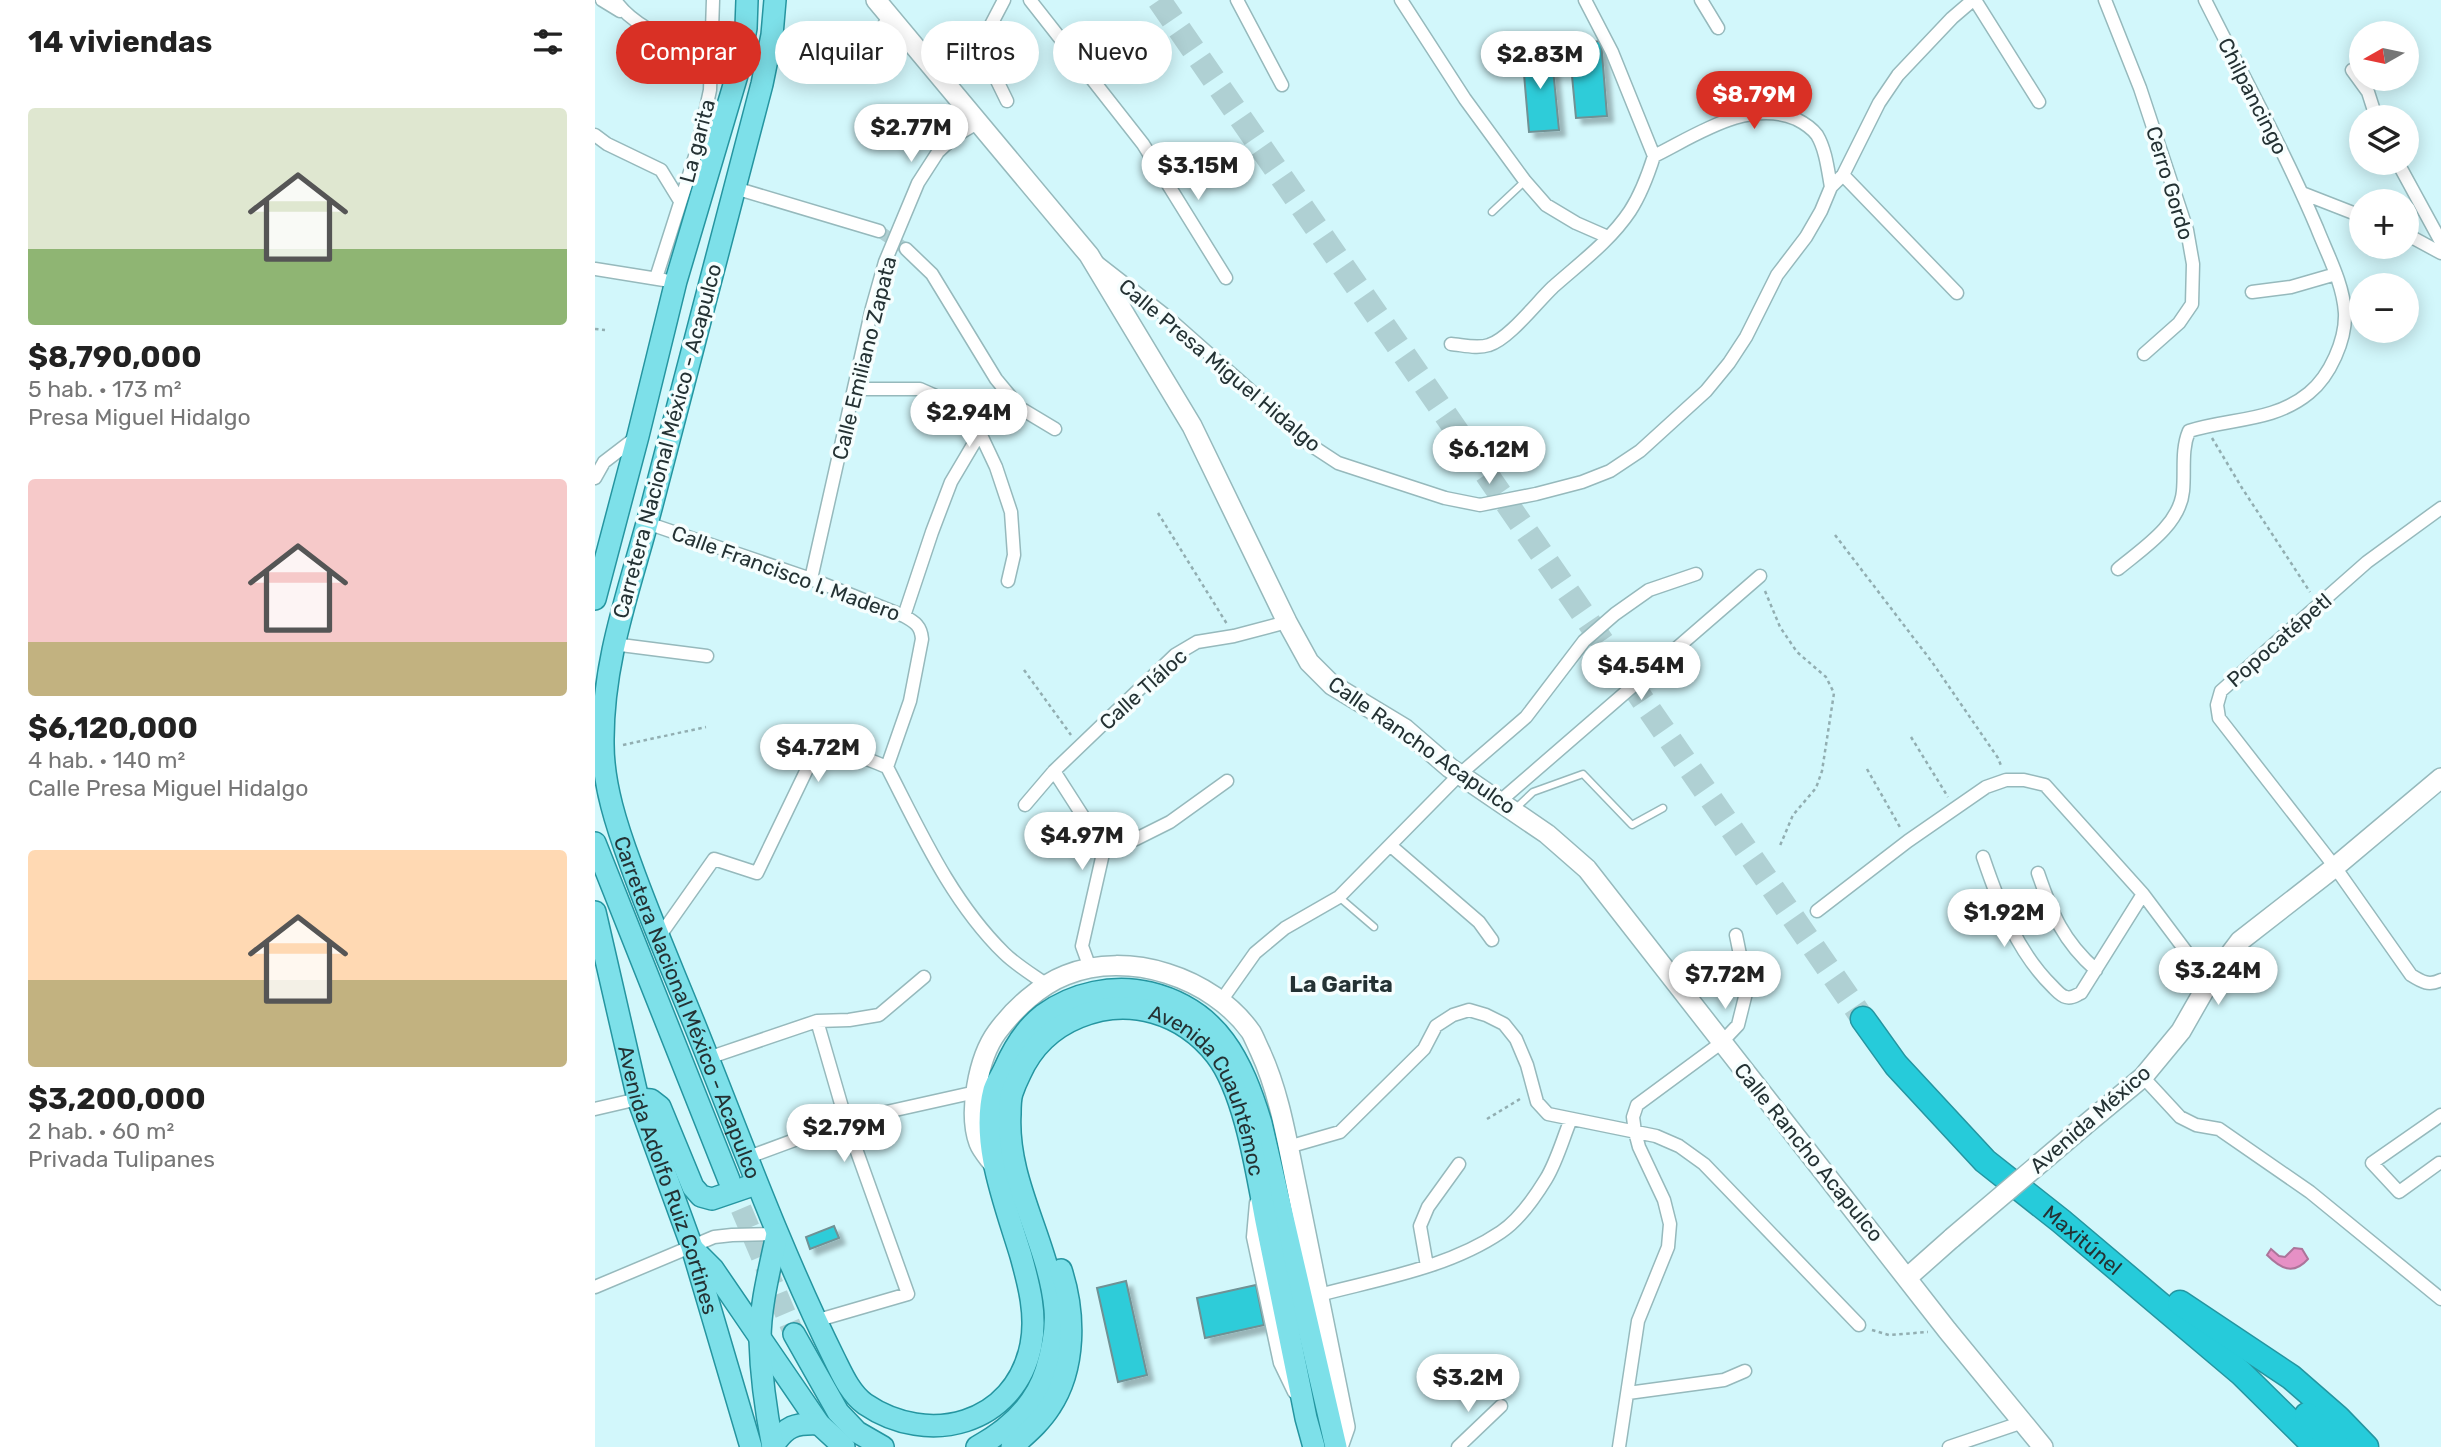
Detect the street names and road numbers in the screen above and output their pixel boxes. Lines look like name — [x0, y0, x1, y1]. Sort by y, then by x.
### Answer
street label: Chilpancingo — [2213, 33, 2293, 159]
street label: La garita — [674, 96, 720, 186]
street label: Cerro Gordo — [2141, 123, 2199, 243]
street label: Calle Emiliano Zapata — [827, 254, 901, 462]
street label: Carretera Nacional México - Acapulco — [608, 261, 726, 621]
street label: Calle Presa Miguel Hidalgo — [1114, 273, 1326, 457]
street label: Calle Francisco I. Madero — [668, 520, 904, 626]
street label: Popocatépetl — [2222, 588, 2336, 692]
street label: Calle Tláloc — [1094, 643, 1192, 735]
street label: Calle Rancho Acapulco — [1324, 671, 1520, 819]
street label: Carretera Nacional México - Acapulco — [609, 833, 767, 1182]
street label: Avenida Cuauhtémoc — [1146, 999, 1270, 1178]
street label: Avenida Adolfo Ruiz Cortines — [614, 1043, 724, 1317]
street label: Calle Rancho Acapulco — [1729, 1058, 1889, 1246]
street label: Avenida México — [2025, 1060, 2155, 1178]
street label: Maxitúnel — [2038, 1199, 2127, 1280]

